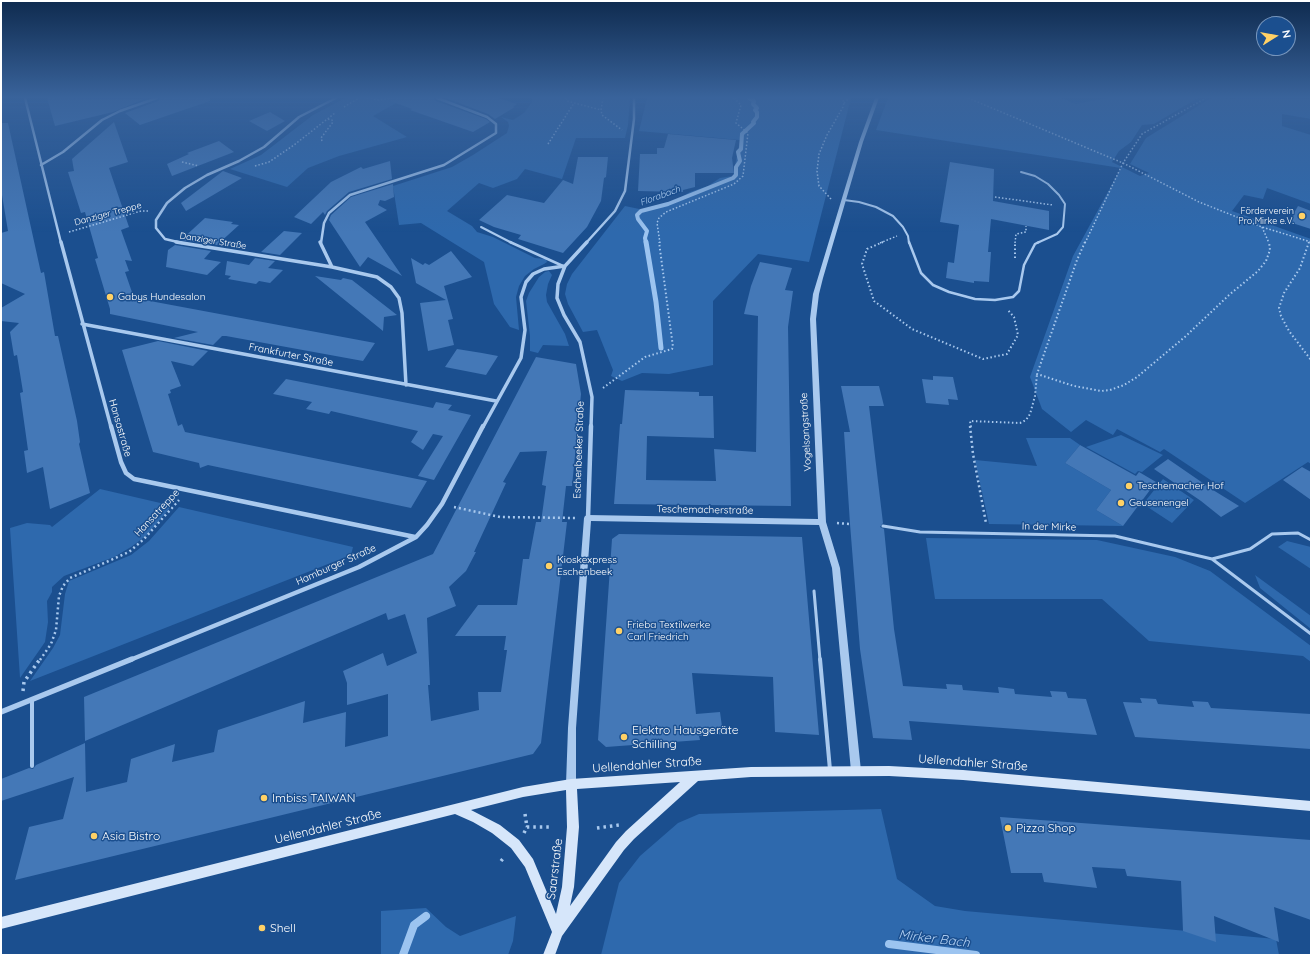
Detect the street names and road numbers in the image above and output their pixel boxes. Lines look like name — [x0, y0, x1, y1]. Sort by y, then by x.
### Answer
street label: Danziger Treppe — [73, 200, 143, 228]
street label: Danziger Straße — [179, 230, 247, 252]
street label: Frankfurter Straße — [248, 341, 334, 369]
street label: Vogelsangstraße — [798, 392, 814, 472]
street label: Hansastraße — [106, 398, 134, 458]
street label: Eschenbeeker Straße — [571, 401, 587, 499]
street label: Hansatreppe — [132, 487, 182, 539]
street label: Teschemacherstraße — [656, 503, 754, 517]
street label: In der Mirke — [1022, 521, 1076, 533]
street label: Hamburger Straße — [294, 542, 378, 588]
street label: Uellendahler Straße — [918, 752, 1028, 774]
street label: Uellendahler Straße — [592, 754, 702, 776]
street label: Uellendahler Straße — [273, 807, 383, 847]
street label: Saarstraße — [544, 838, 566, 900]

